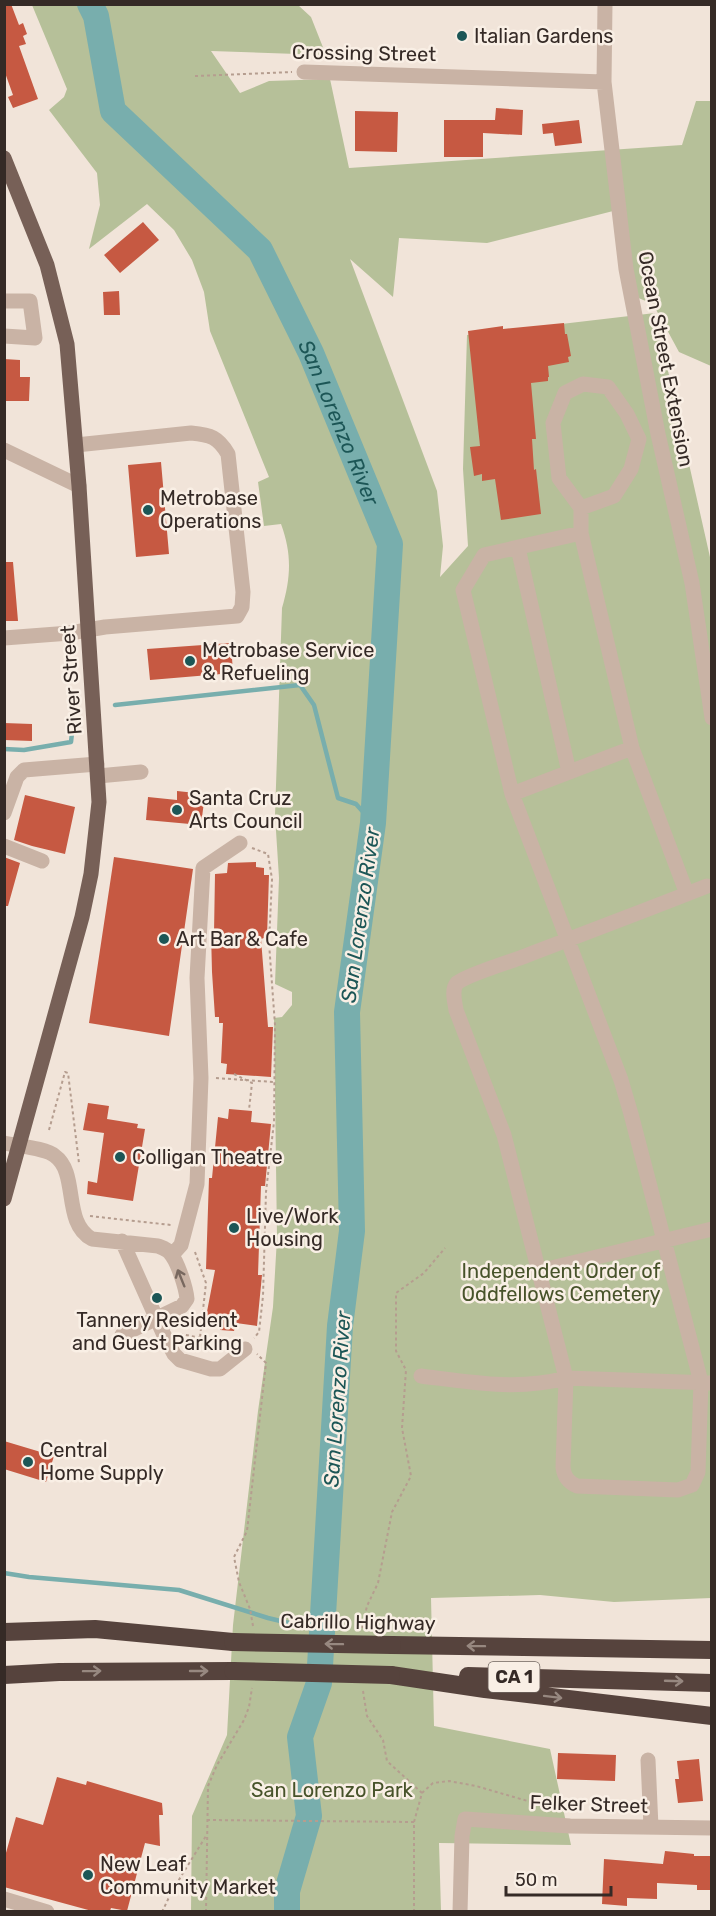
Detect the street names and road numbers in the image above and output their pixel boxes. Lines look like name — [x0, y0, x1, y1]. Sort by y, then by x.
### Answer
street label: Crossing Street — [292, 40, 436, 66]
street label: Ocean Street Extension — [633, 249, 699, 469]
street label: River Street — [55, 624, 87, 736]
street label: Cabrillo Highway — [280, 1609, 436, 1635]
road number: CA 1 — [488, 1662, 540, 1692]
street label: Felker Street — [529, 1790, 649, 1818]

